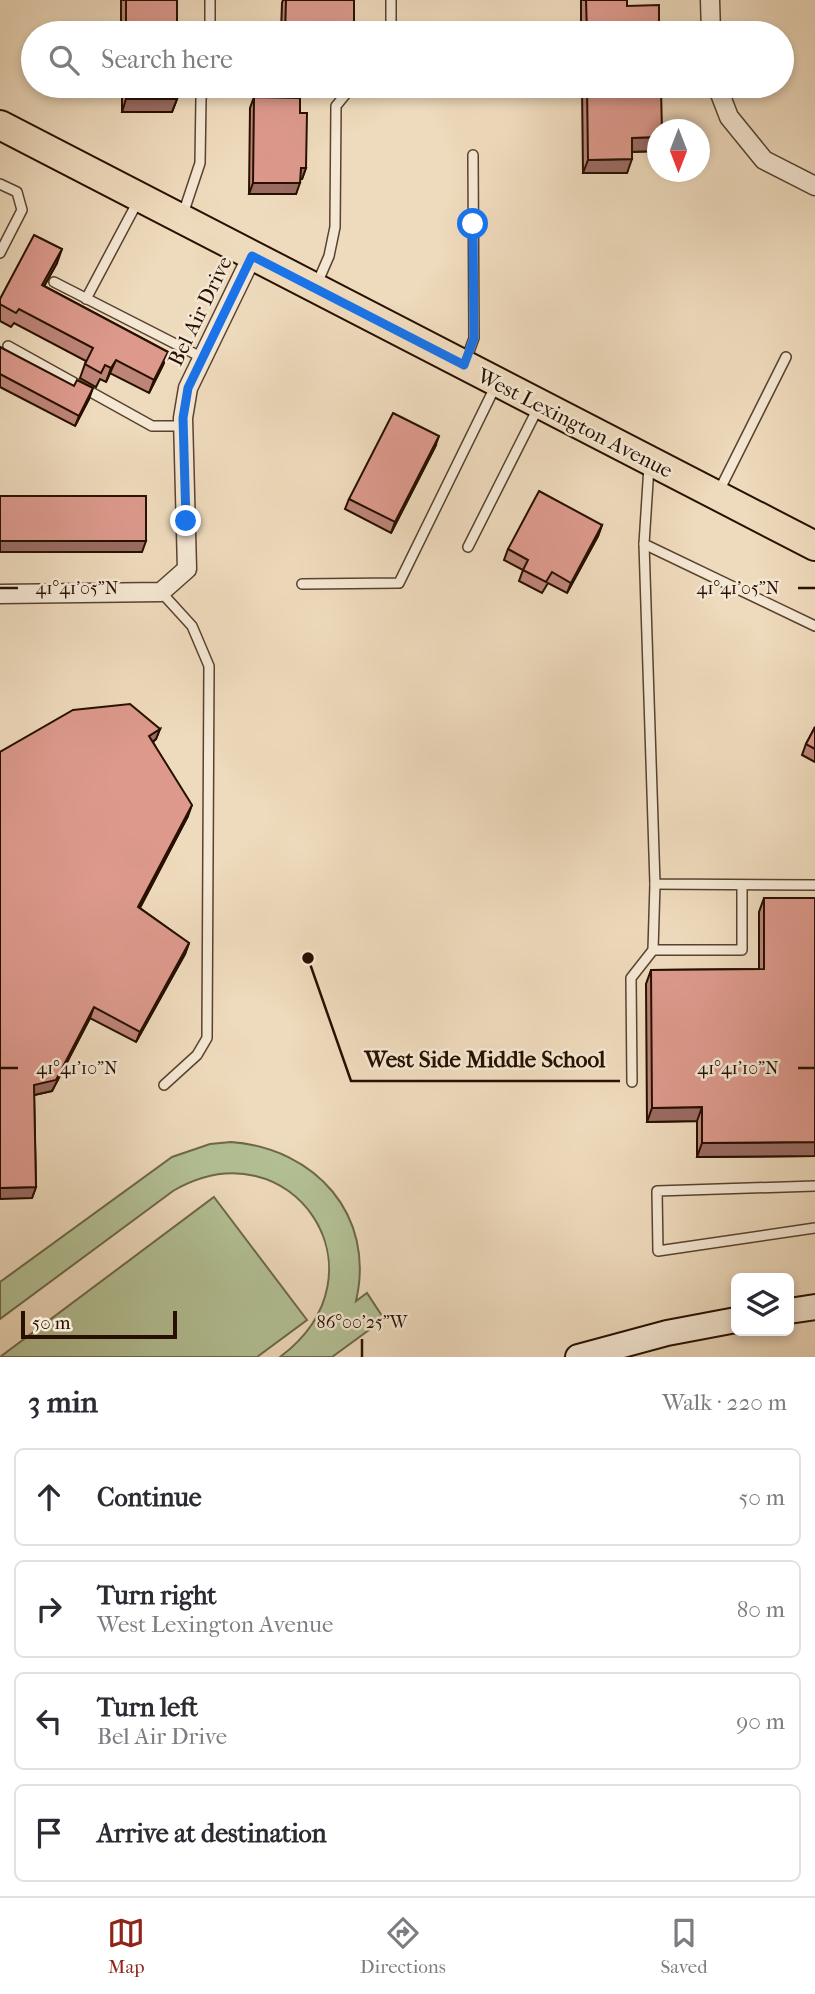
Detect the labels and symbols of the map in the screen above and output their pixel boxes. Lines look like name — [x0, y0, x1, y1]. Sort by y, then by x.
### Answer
north arrow — [647, 119, 710, 182]
route start — [457, 208, 488, 239]
street label: Bel Air Drive — [163, 252, 237, 370]
street label: West Lexington Avenue — [473, 363, 677, 483]
route end — [170, 505, 201, 536]
text: 41°41'05"N — [36, 578, 119, 599]
text: 41°41'05"N — [697, 578, 780, 599]
callout: West Side Middle School — [351, 1037, 620, 1081]
text: West Side Middle School — [364, 1046, 606, 1073]
text: 41°41'10"N — [36, 1058, 118, 1079]
text: 41°41'10"N — [697, 1058, 779, 1079]
scale bar — [21, 1308, 177, 1340]
text: 86°00'25"W — [317, 1312, 409, 1333]

